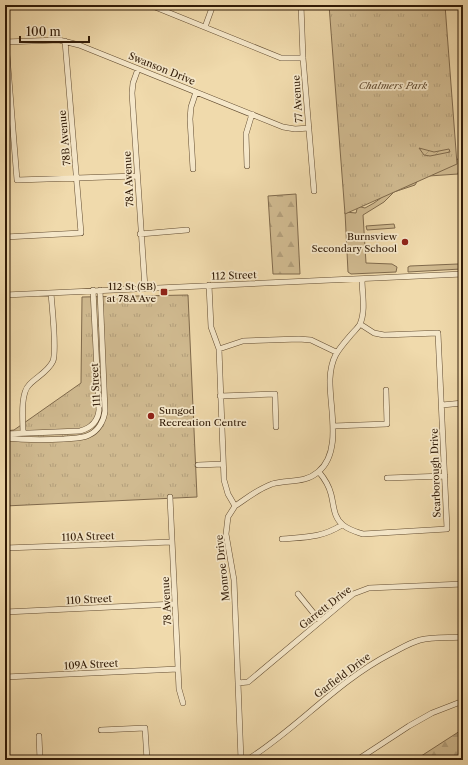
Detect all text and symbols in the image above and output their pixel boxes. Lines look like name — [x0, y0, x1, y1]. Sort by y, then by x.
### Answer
scale bar — [20, 18, 89, 44]
text: 100 m — [26, 24, 61, 39]
street label: Swanson Drive — [127, 49, 197, 88]
street label: 77 Avenue — [289, 74, 306, 123]
park label: Chalmers Park — [359, 79, 428, 92]
street label: 78B Avenue — [56, 109, 73, 166]
street label: 78A Avenue — [121, 150, 136, 207]
place label: Burnsview Secondary School — [312, 230, 398, 255]
marker: Burnsview Secondary School — [400, 237, 410, 247]
street label: 112 Street — [211, 268, 257, 283]
place label: 112 St (SB) at 78A Ave — [107, 280, 156, 305]
marker: 112 St (SB) at 78A Ave — [159, 287, 169, 297]
street label: 111 Street — [88, 362, 103, 407]
place label: Sungod Recreation Centre — [159, 404, 247, 429]
marker: Sungod Recreation Centre — [146, 411, 156, 421]
street label: Scarborough Drive — [427, 428, 444, 518]
street label: 110A Street — [61, 529, 115, 544]
street label: Monroe Drive — [213, 534, 232, 602]
street label: 78 Avenue — [159, 576, 174, 626]
street label: Garrett Drive — [297, 583, 354, 632]
street label: 110 Street — [66, 592, 113, 607]
street label: Garfield Drive — [312, 650, 373, 701]
street label: 109A Street — [64, 657, 119, 672]

